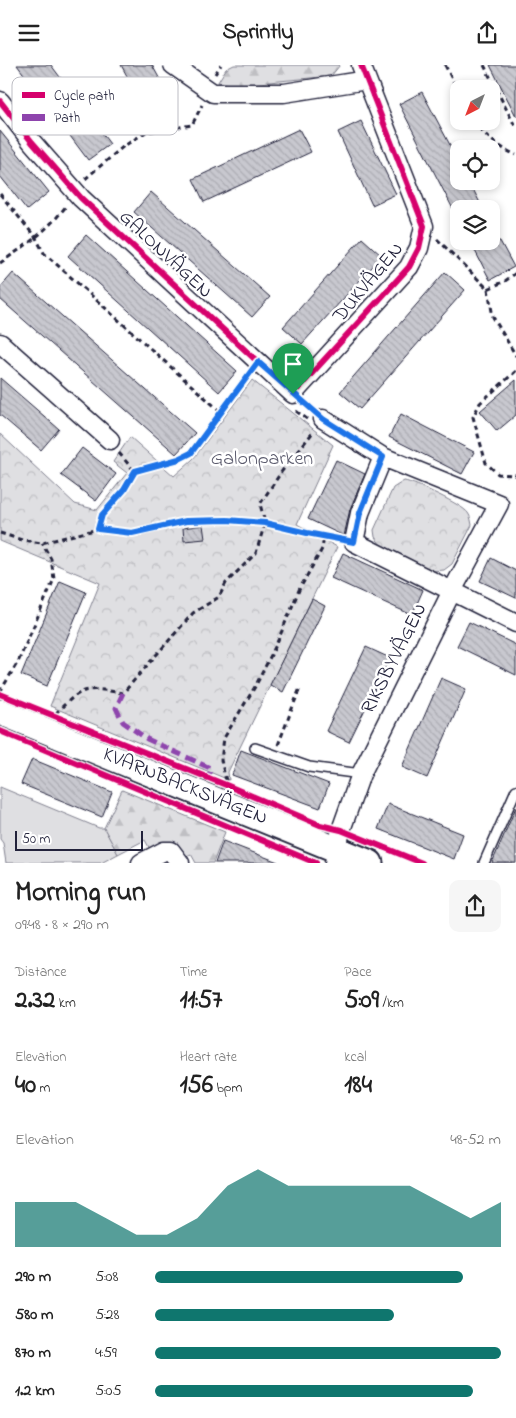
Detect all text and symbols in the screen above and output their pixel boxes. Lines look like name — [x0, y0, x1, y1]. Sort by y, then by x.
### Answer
text: Sprintly — [222, 17, 294, 49]
icon: menu — [15, 19, 43, 47]
icon: share — [473, 19, 501, 47]
legend — [12, 77, 178, 135]
north arrow — [450, 80, 500, 130]
map controls — [450, 80, 500, 250]
text: Cycle path — [54, 86, 115, 108]
text: Path — [54, 108, 80, 129]
button: locate — [450, 140, 500, 190]
button: layers — [450, 200, 500, 250]
street label: GALONVÄGEN — [112, 204, 218, 306]
street label: DUKVÄGEN — [326, 237, 411, 330]
pin — [272, 343, 314, 394]
icon: arrive — [279, 350, 307, 378]
park label: Galonparken — [211, 445, 313, 474]
street label: RIKSBYVÄGEN — [355, 599, 435, 719]
street label: KVARNBACKSVÄGEN — [98, 741, 272, 833]
scale bar — [15, 828, 142, 851]
text: 50 m — [22, 829, 50, 850]
text: Morning run — [15, 873, 146, 914]
button: share — [449, 880, 501, 932]
text: 09:48 · 8 × 290 m — [15, 913, 109, 937]
text: Distance — [15, 962, 67, 983]
text: Time — [180, 962, 207, 983]
text: Pace — [344, 962, 372, 983]
text: 2.32 — [15, 983, 55, 1019]
text: 11:57 — [180, 983, 222, 1019]
text: 5:09 — [344, 983, 379, 1019]
text: km — [55, 993, 76, 1014]
text: /km — [379, 993, 404, 1014]
text: Elevation — [15, 1047, 66, 1068]
text: Heart rate — [180, 1047, 237, 1068]
text: kcal — [344, 1047, 367, 1068]
text: 40 — [15, 1068, 36, 1104]
text: 156 — [180, 1068, 213, 1104]
text: 184 — [344, 1068, 372, 1104]
text: m — [36, 1078, 50, 1099]
text: bpm — [213, 1078, 242, 1099]
text: Elevation — [15, 1128, 74, 1152]
text: 48–52 m — [450, 1128, 501, 1152]
text: 290 m — [15, 1265, 51, 1289]
text: 5:08 — [95, 1265, 118, 1289]
text: 580 m — [15, 1303, 53, 1327]
text: 5:28 — [95, 1303, 119, 1327]
text: 870 m — [15, 1341, 51, 1365]
text: 4:59 — [95, 1341, 117, 1365]
text: 1.2 km — [15, 1379, 55, 1403]
text: 5:05 — [95, 1379, 122, 1403]

